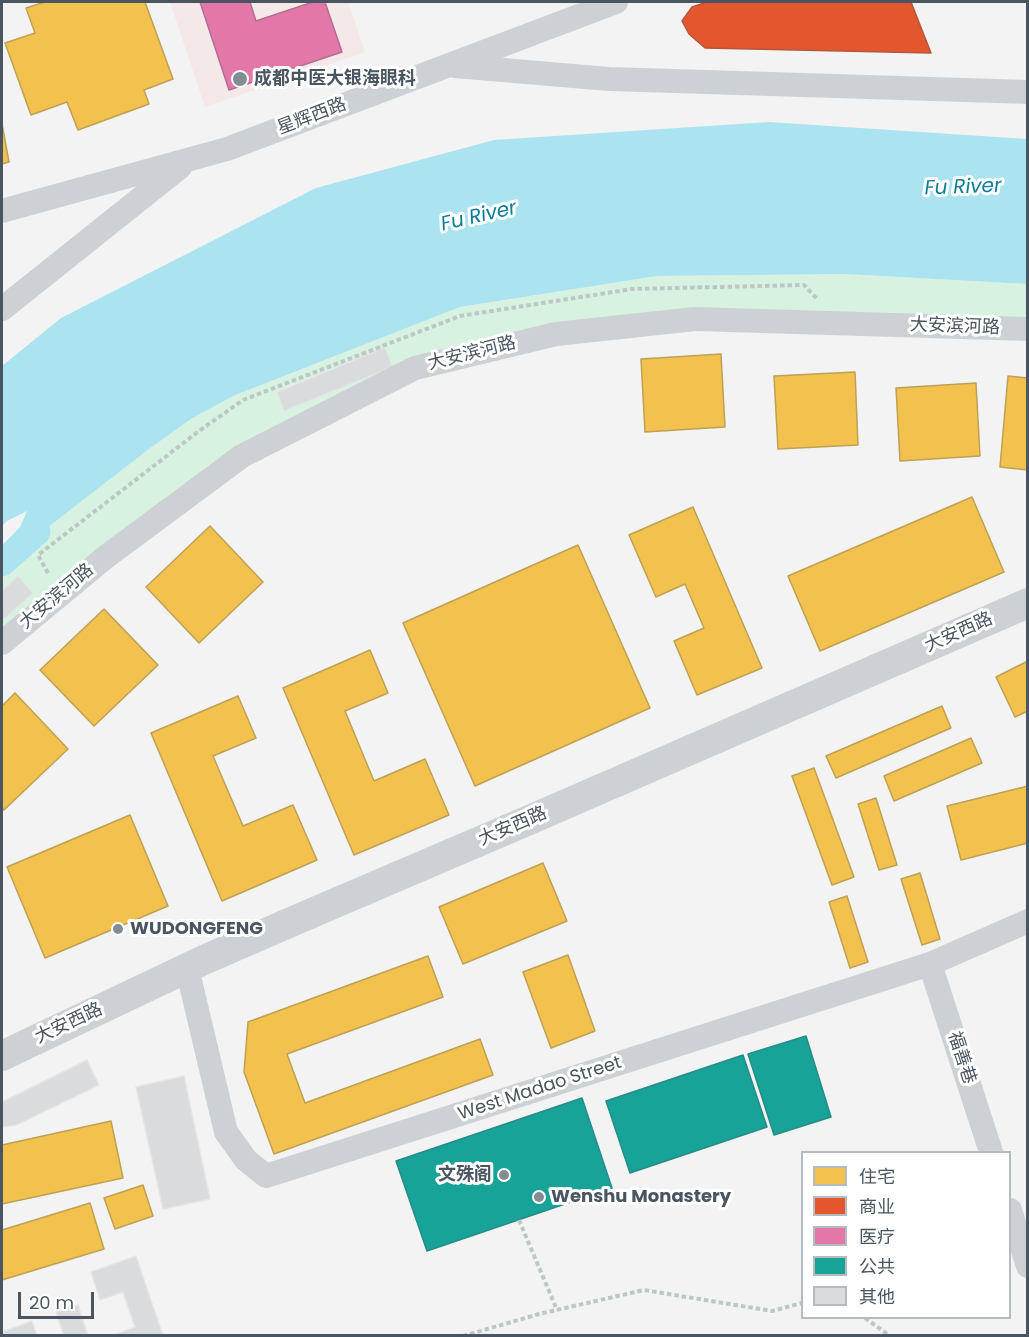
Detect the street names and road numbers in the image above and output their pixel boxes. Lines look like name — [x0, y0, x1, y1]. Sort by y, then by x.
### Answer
street label: 星辉西路 — [275, 94, 349, 140]
street label: 大安滨河路 — [910, 315, 1000, 339]
street label: 大安滨河路 — [426, 333, 518, 375]
street label: 大安滨河路 — [16, 560, 98, 634]
street label: 大安西路 — [922, 608, 996, 658]
street label: 大安西路 — [476, 803, 550, 851]
street label: 大安西路 — [32, 999, 106, 1049]
street label: 福善巷 — [942, 1029, 980, 1087]
street label: West Madao Street — [456, 1052, 624, 1126]

